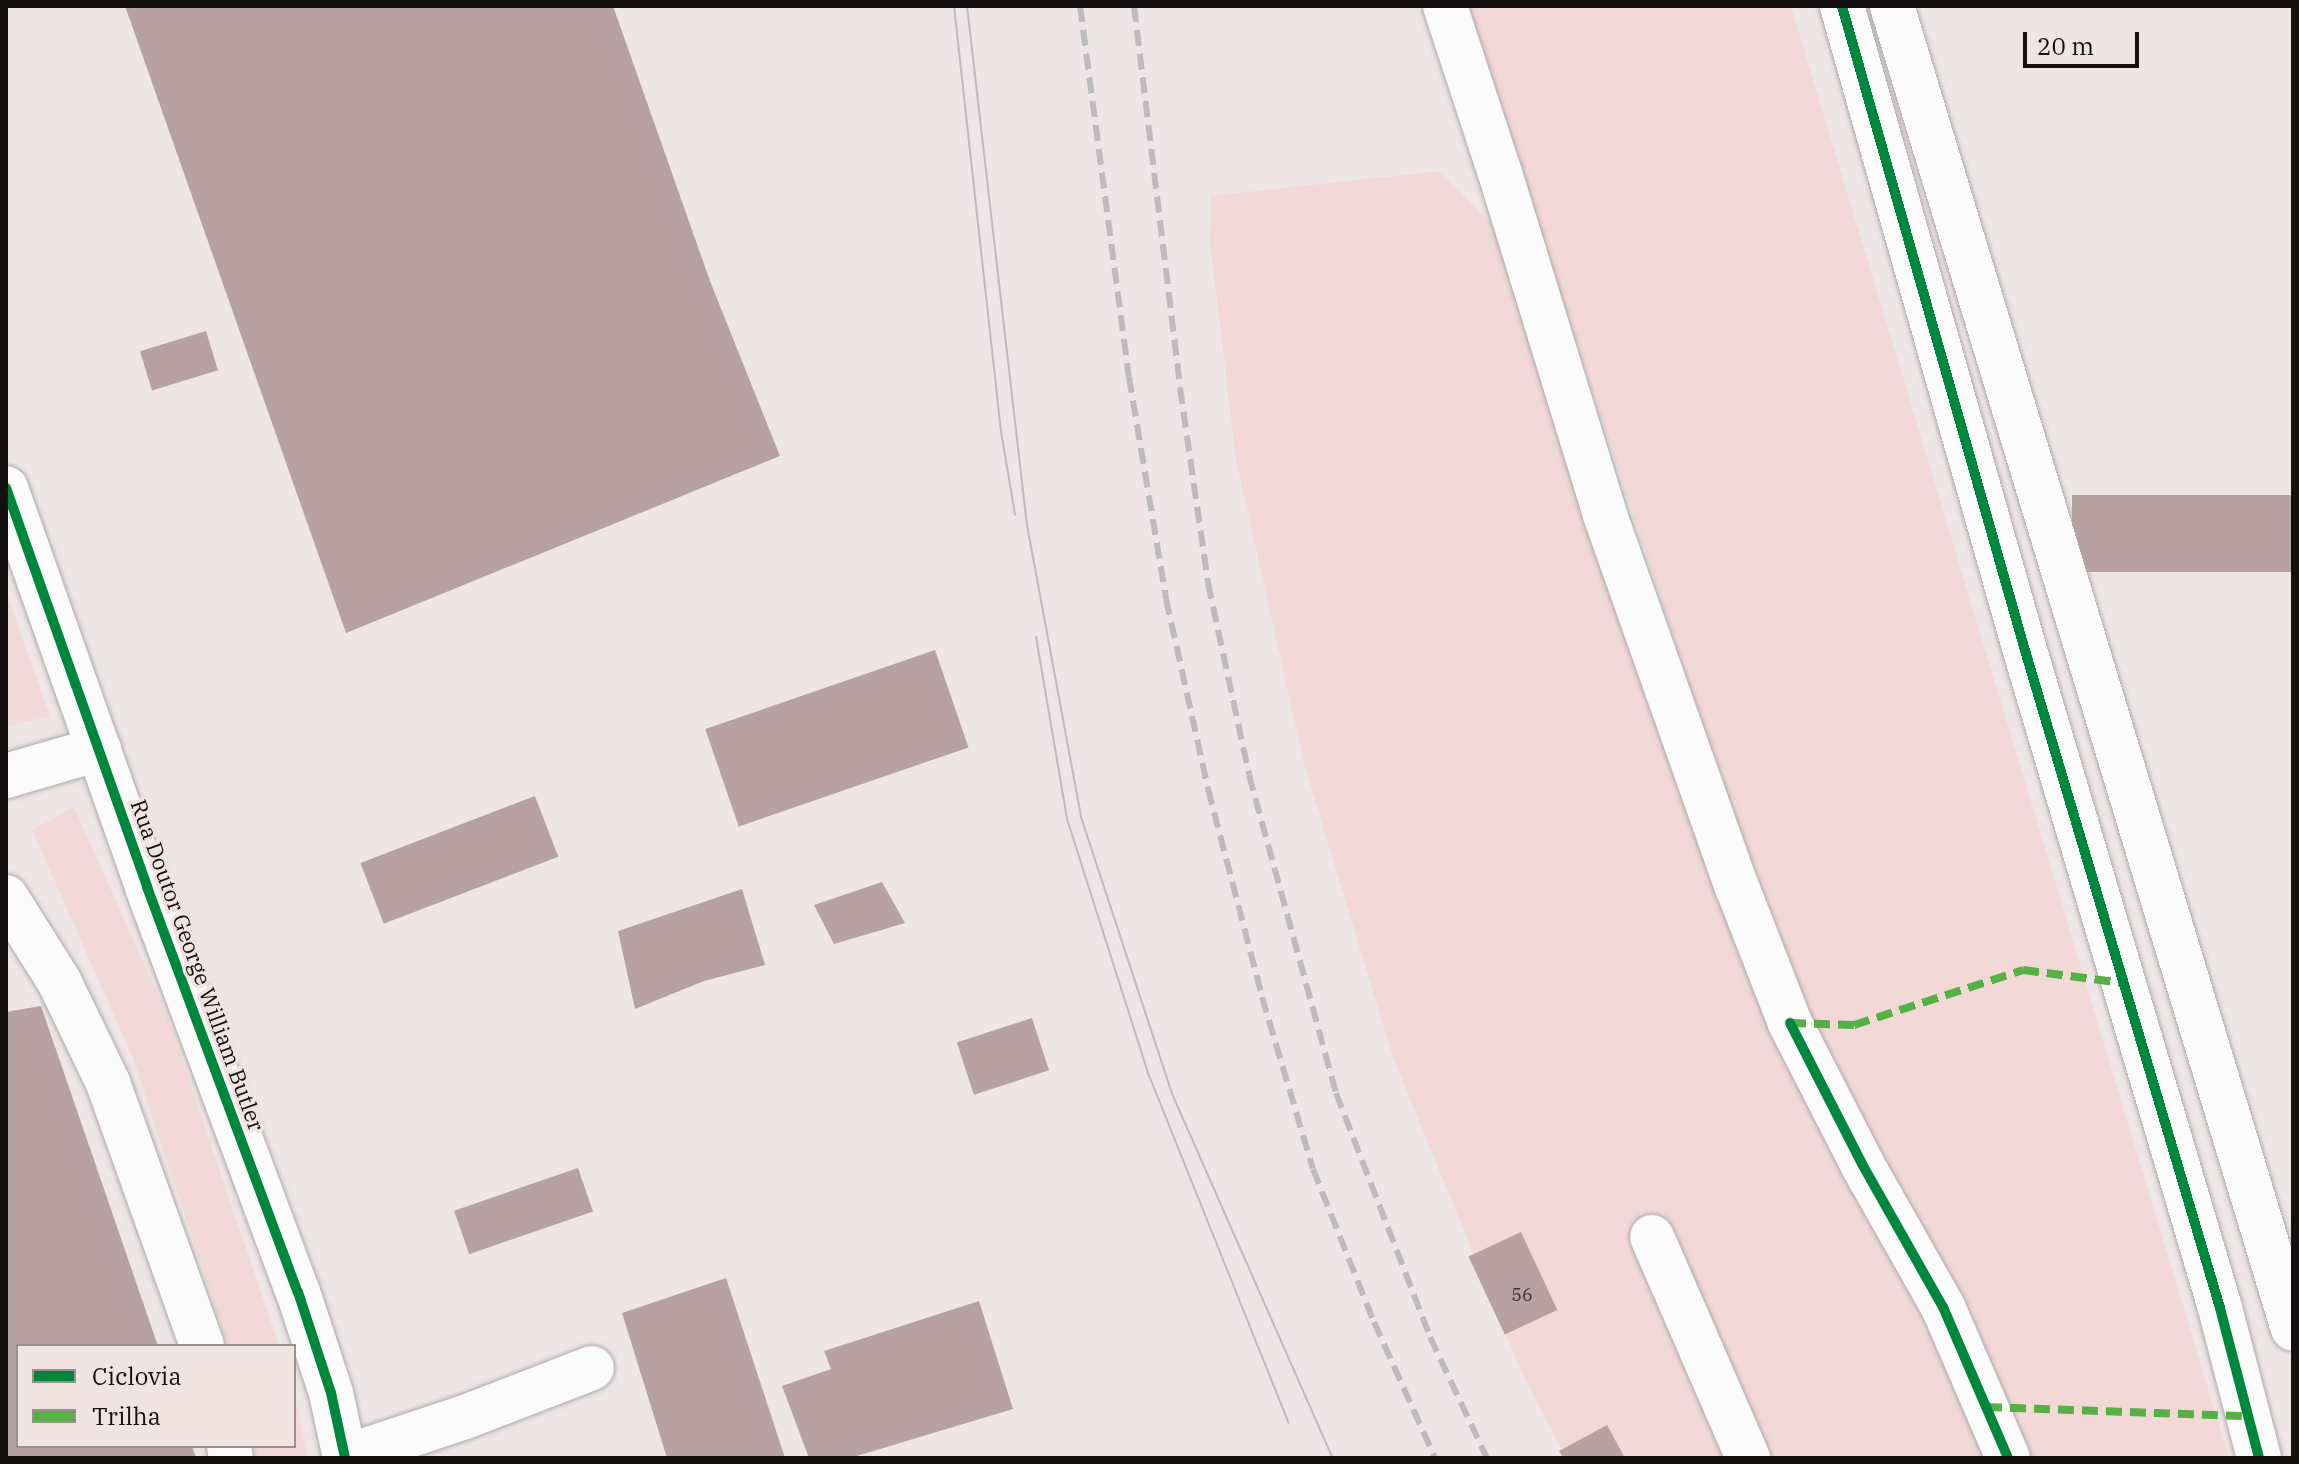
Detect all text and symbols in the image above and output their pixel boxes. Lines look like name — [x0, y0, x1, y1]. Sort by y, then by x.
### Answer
scale bar — [2027, 16, 2143, 66]
text: 20 m — [2037, 30, 2094, 62]
street label: Rua Doutor George William Butler — [126, 796, 270, 1134]
house number: 56 — [1511, 1284, 1533, 1306]
legend — [16, 1344, 296, 1448]
text: Ciclovia — [92, 1360, 182, 1392]
text: Trilha — [92, 1400, 161, 1432]

